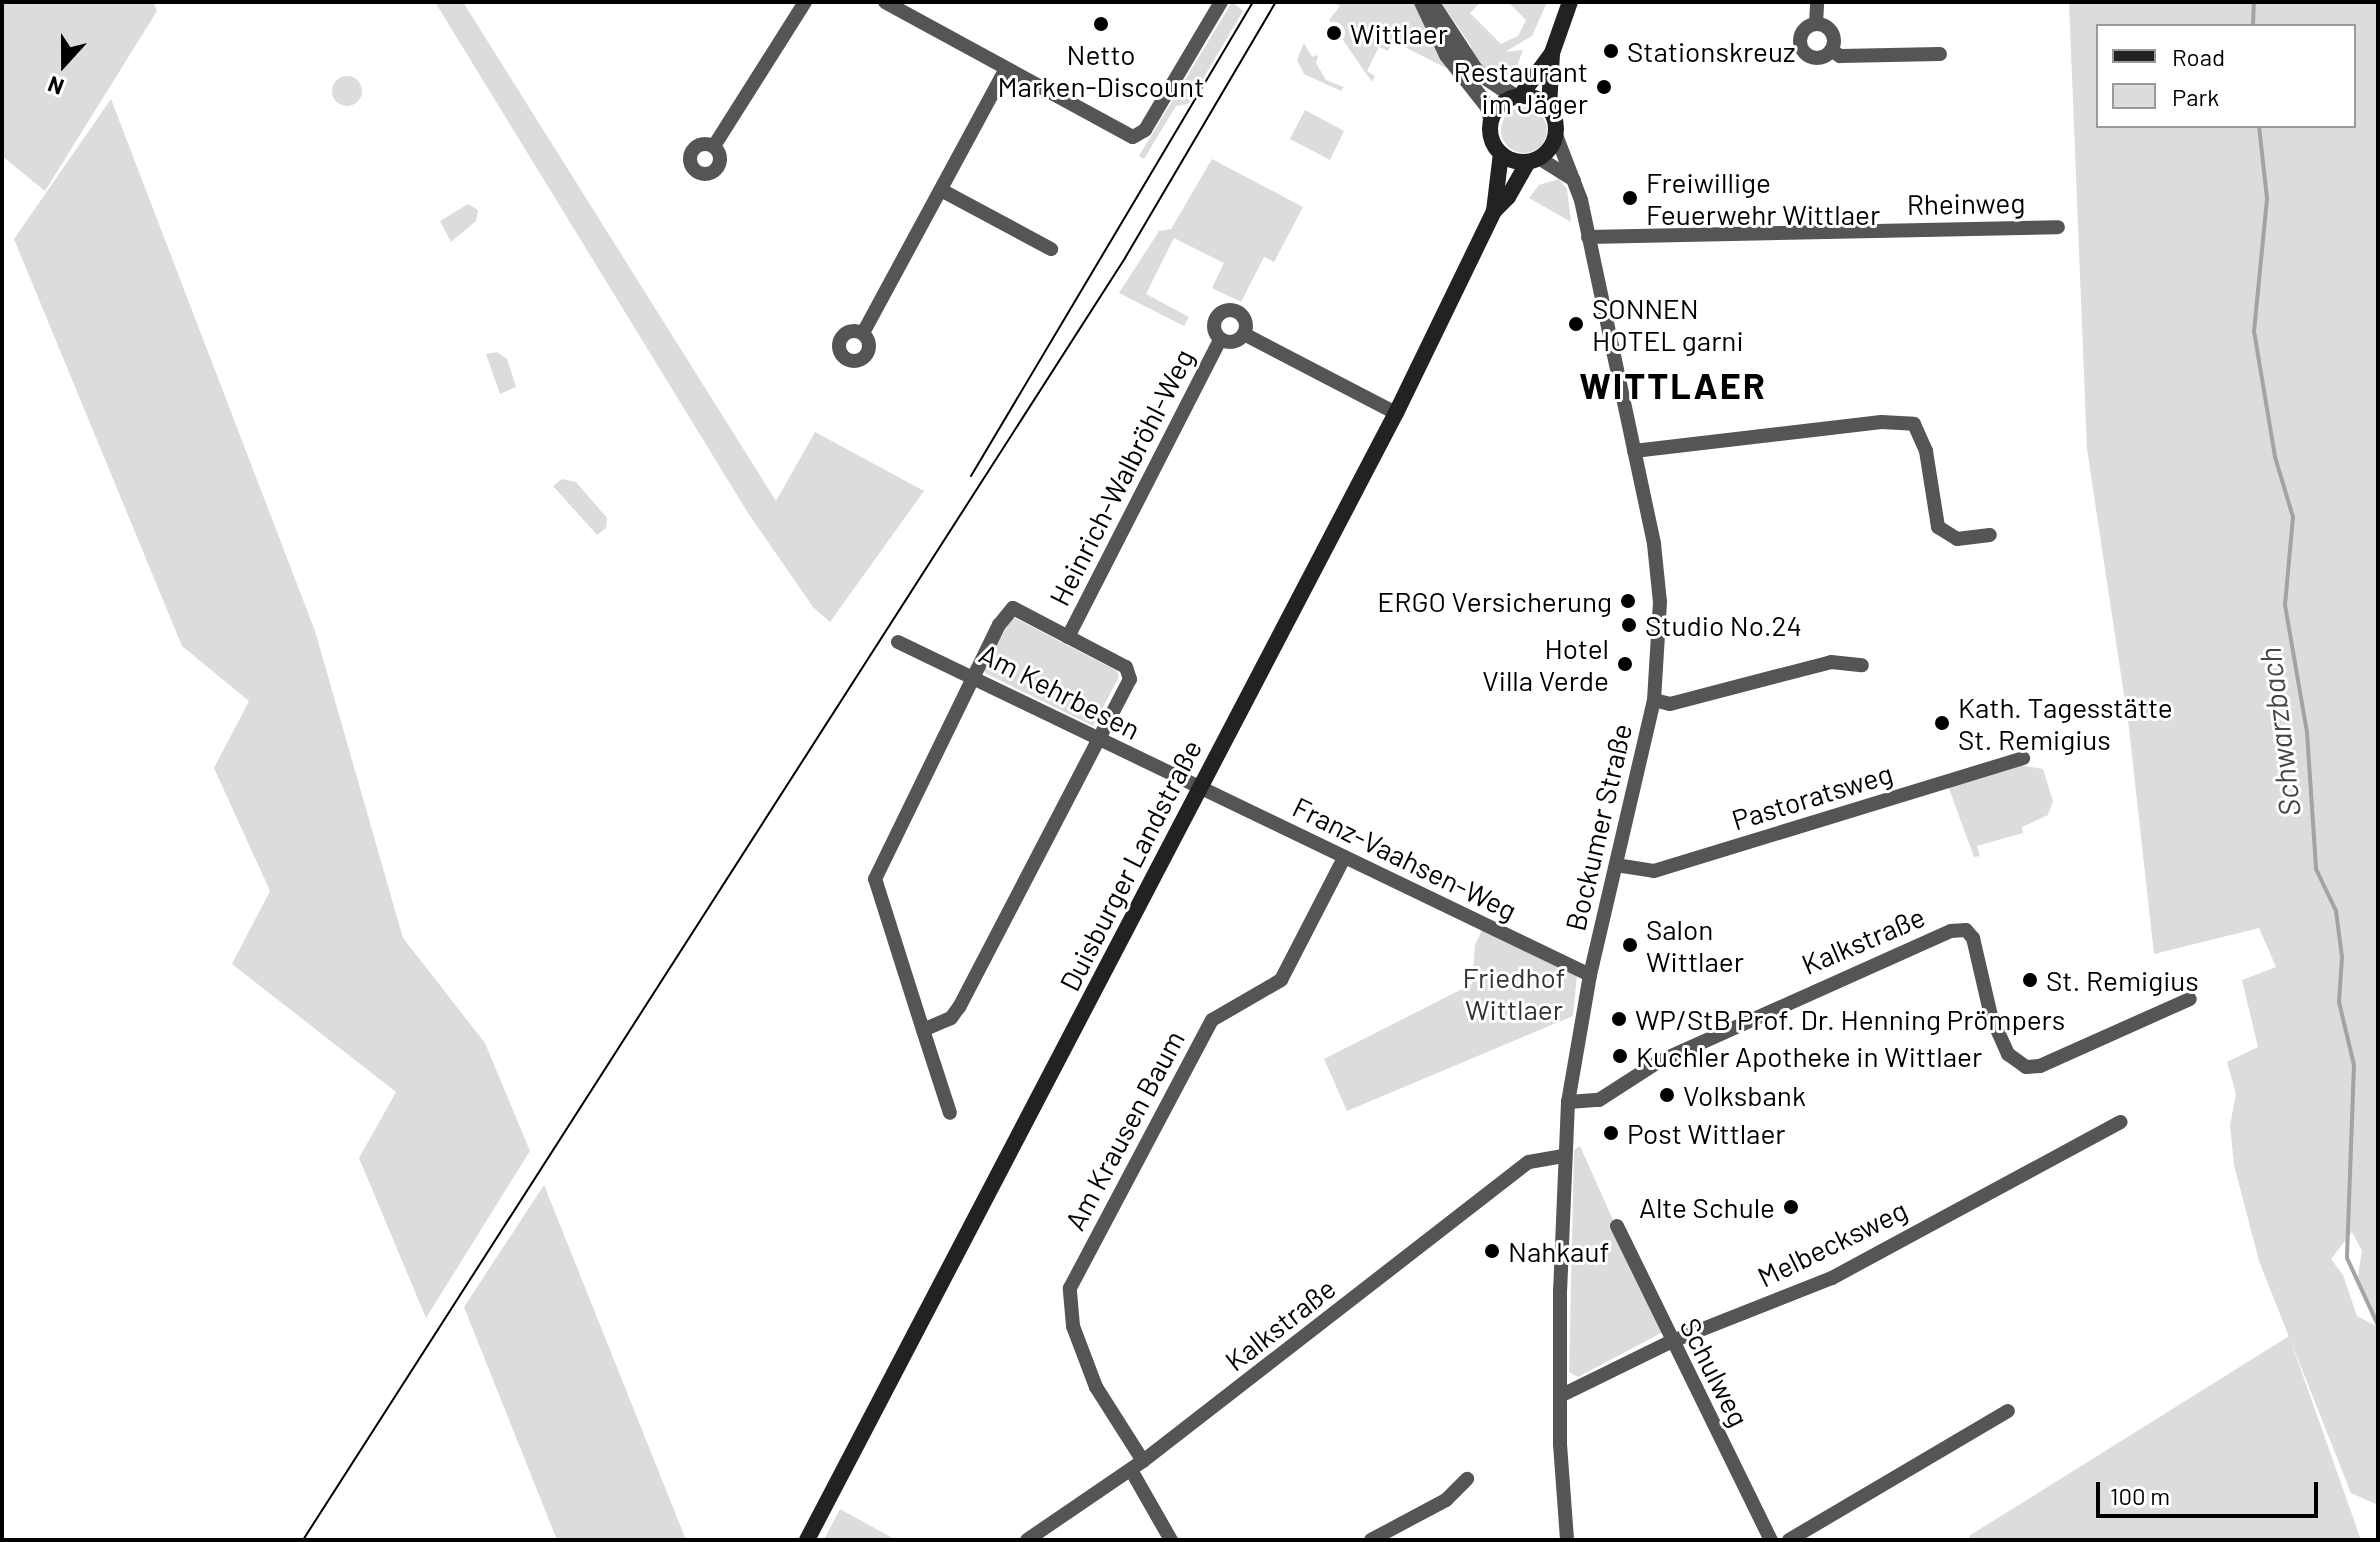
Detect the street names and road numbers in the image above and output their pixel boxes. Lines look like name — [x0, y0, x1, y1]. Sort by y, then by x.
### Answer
street label: Rheinweg — [1906, 185, 2026, 221]
street label: Heinrich-Walbröhl-Weg — [1042, 343, 1200, 611]
street label: Am Kehrbesen — [974, 636, 1146, 746]
street label: Bockumer Straße — [1558, 720, 1638, 934]
street label: Duisburger Landstraße — [1052, 734, 1208, 996]
street label: Pastoratsweg — [1728, 756, 1896, 836]
street label: Franz-Vaahsen-Weg — [1288, 789, 1522, 927]
street label: Kalkstraße — [1796, 899, 1930, 981]
street label: Am Krausen Baum — [1057, 1024, 1191, 1236]
street label: Melbecksweg — [1752, 1192, 1912, 1294]
street label: Kalkstraße — [1218, 1271, 1342, 1377]
street label: Schulweg — [1673, 1312, 1757, 1432]

